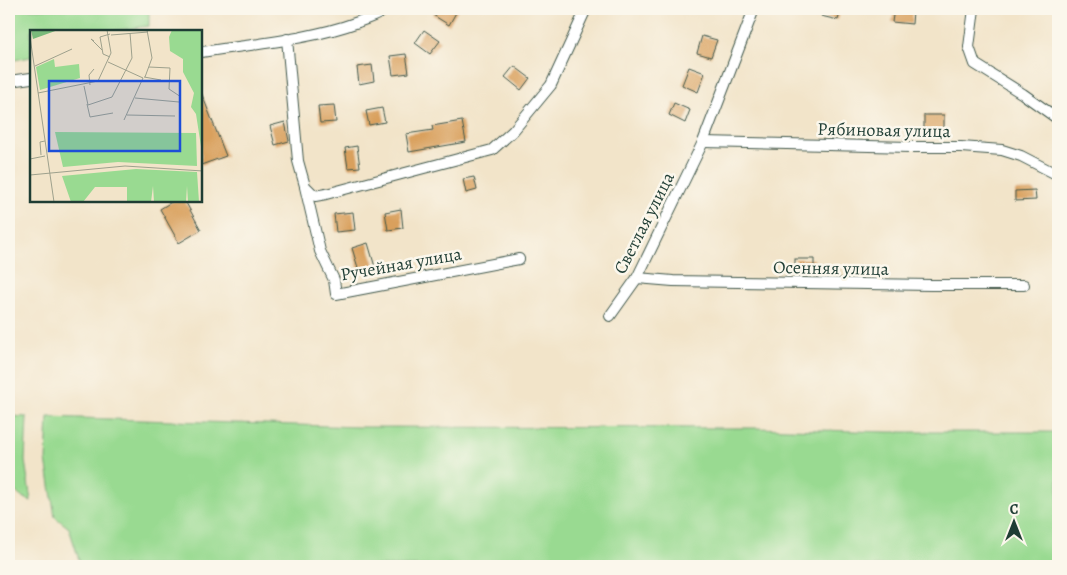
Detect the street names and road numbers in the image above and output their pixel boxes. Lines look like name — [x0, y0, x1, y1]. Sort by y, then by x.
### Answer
street label: Рябиновая улица — [817, 117, 952, 143]
street label: Светлая улица — [608, 167, 680, 278]
street label: Ручейная улица — [339, 241, 464, 286]
street label: Осенняя улица — [773, 255, 890, 281]

